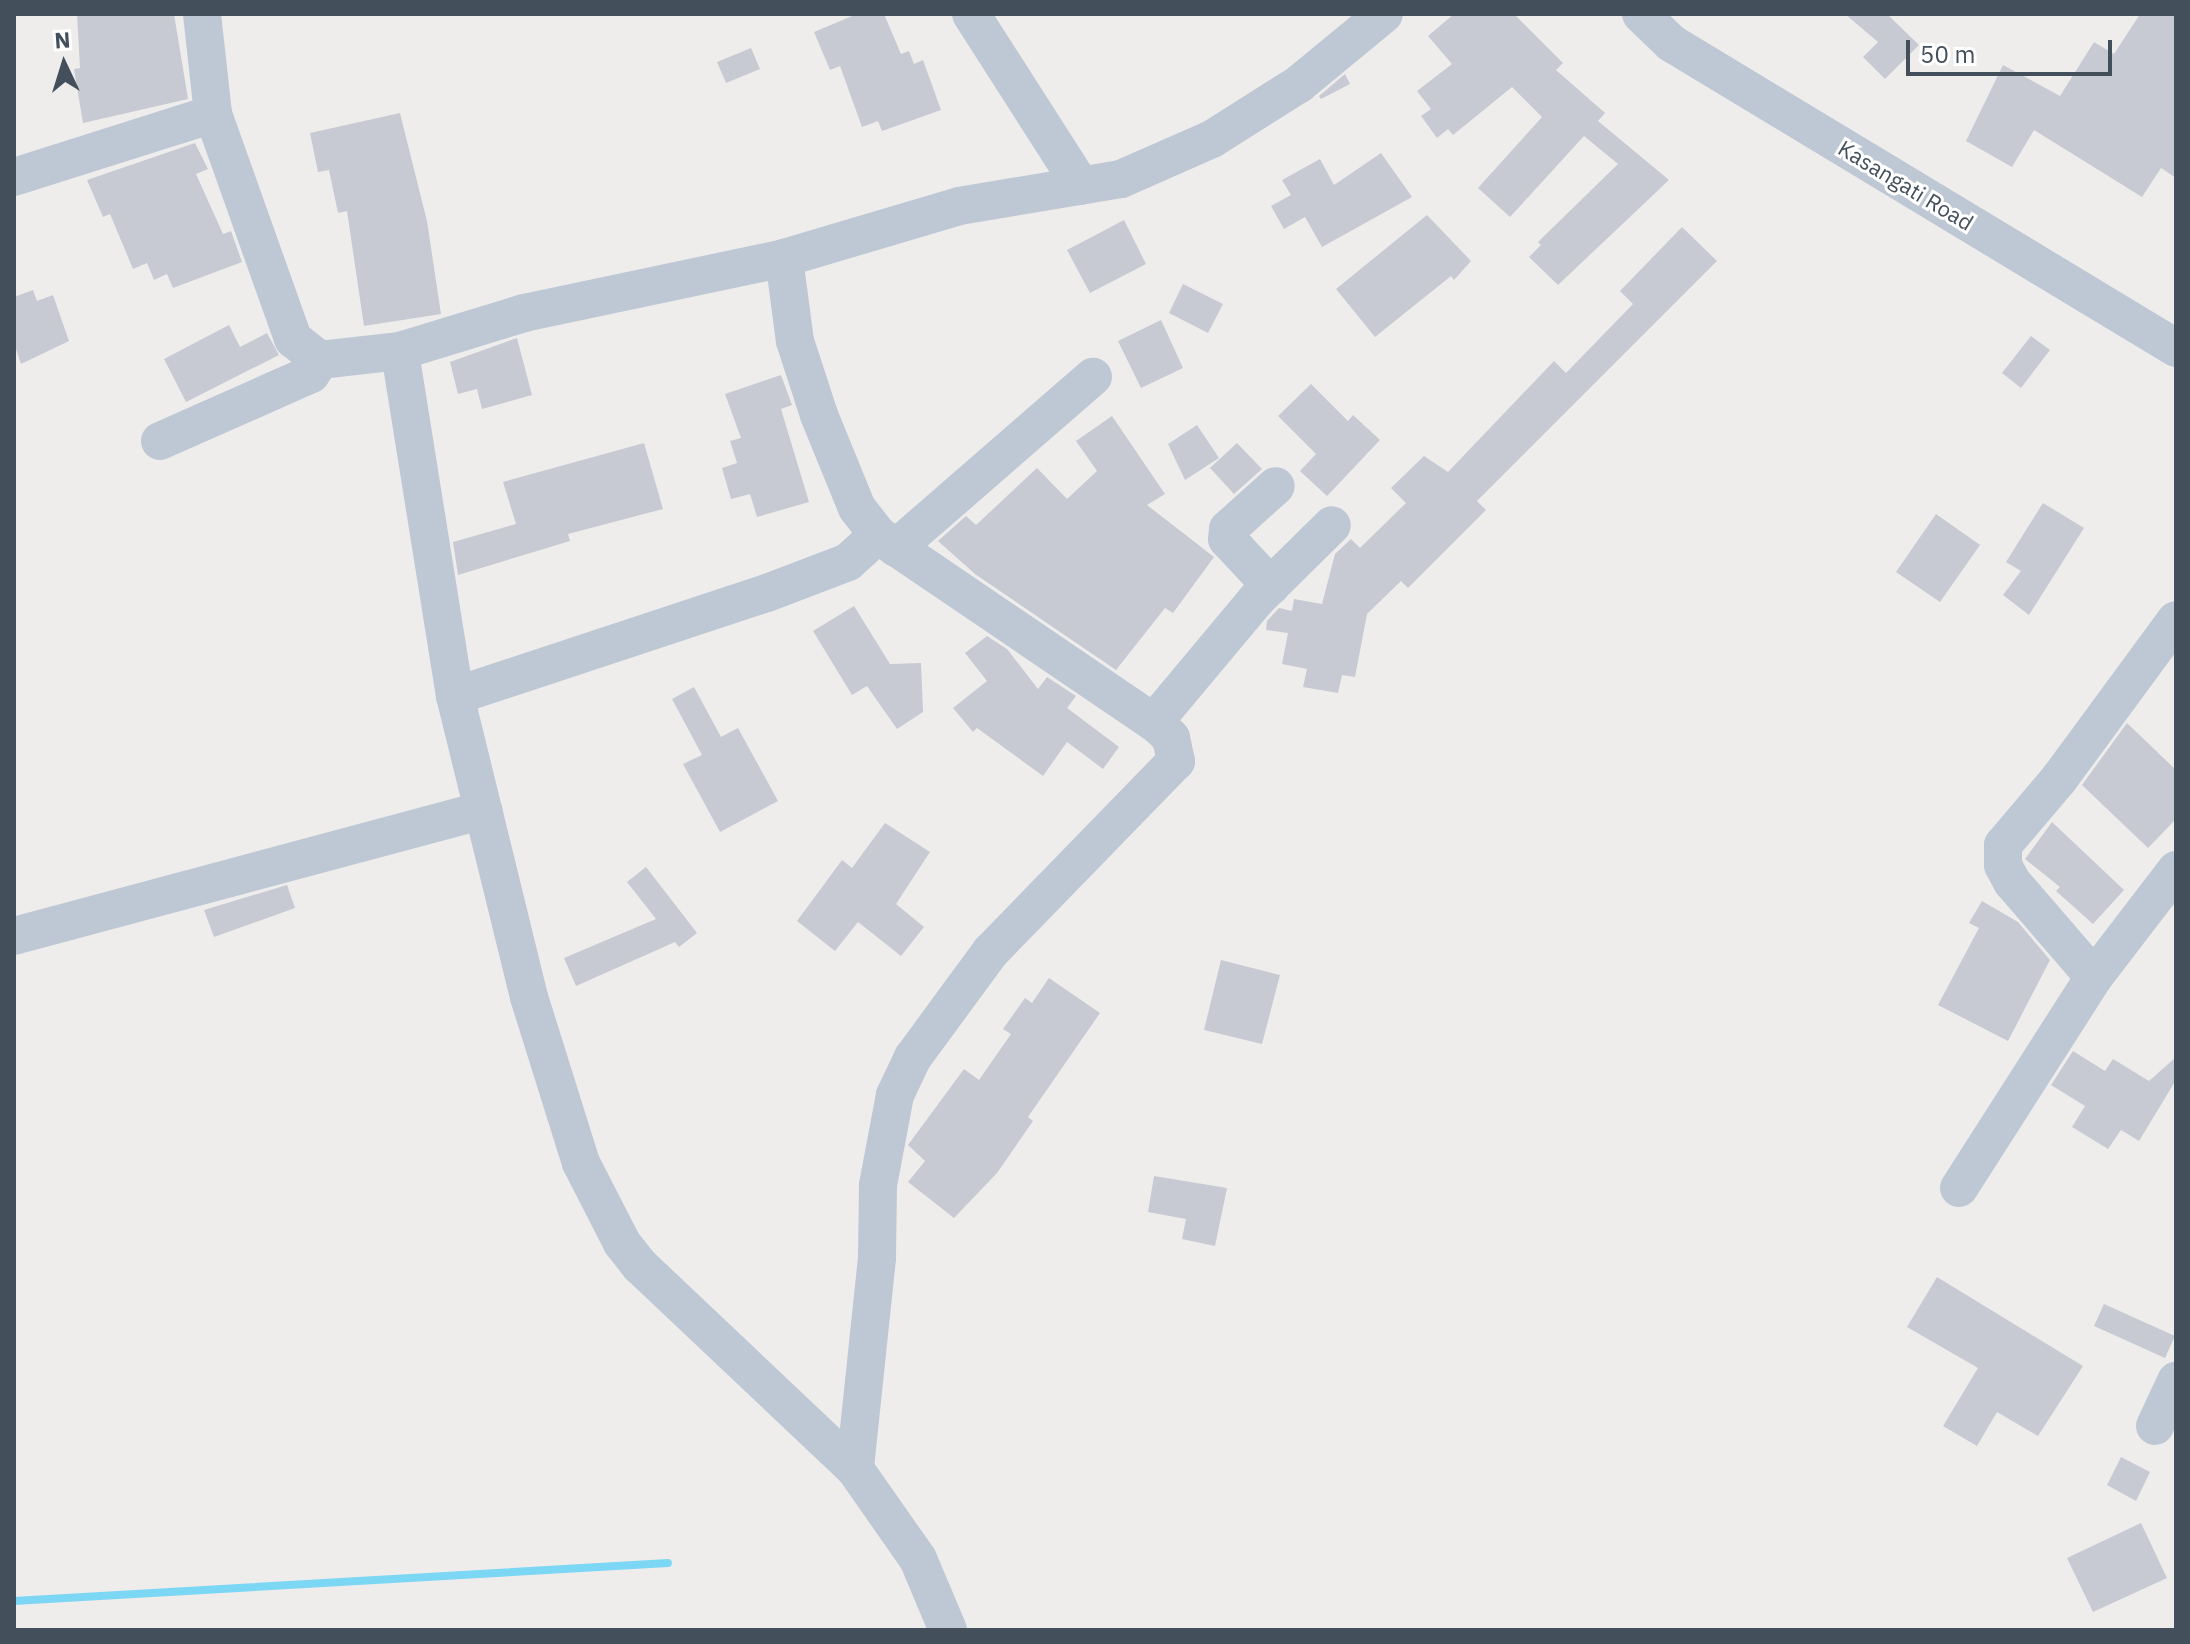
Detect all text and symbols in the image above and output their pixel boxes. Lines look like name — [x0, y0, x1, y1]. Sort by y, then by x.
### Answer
north arrow — [24, 24, 104, 104]
scale bar — [1910, 24, 2116, 74]
text: N — [53, 25, 71, 55]
text: 50 m — [1920, 38, 1975, 70]
street label: Kasangati Road — [1834, 134, 1978, 236]

